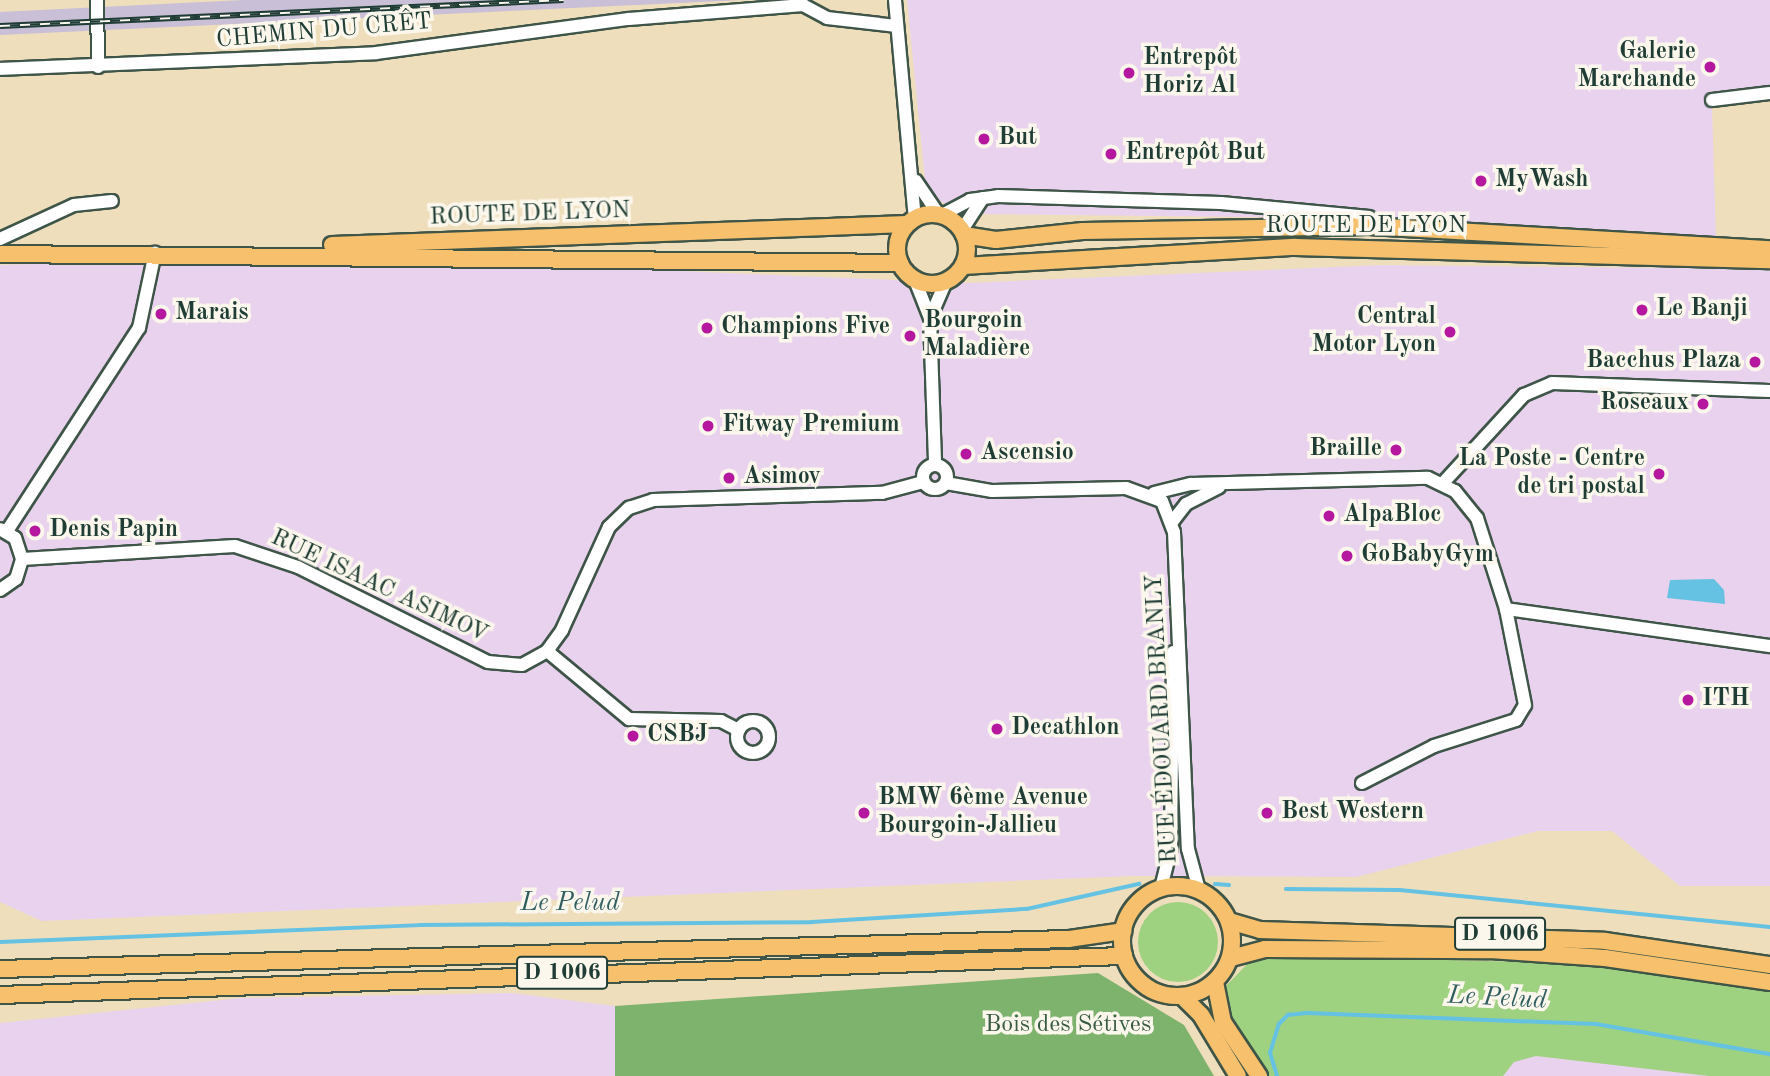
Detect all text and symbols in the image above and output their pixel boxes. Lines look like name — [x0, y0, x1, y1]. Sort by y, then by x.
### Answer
street label: CHEMIN DU CRÊT — [215, 8, 433, 56]
place label: Galerie Marchande — [1578, 39, 1696, 95]
place label: Entrepôt Horiz Al — [1143, 45, 1237, 101]
marker: Galerie Marchande — [1702, 59, 1718, 75]
marker: Entrepôt Horiz Al — [1121, 65, 1137, 81]
place label: But — [998, 125, 1037, 153]
marker: But — [976, 131, 992, 147]
place label: Entrepôt But — [1125, 140, 1265, 168]
marker: Entrepôt But — [1103, 146, 1119, 162]
place label: MyWash — [1495, 167, 1588, 195]
marker: MyWash — [1473, 173, 1489, 189]
street label: ROUTE DE LYON — [429, 197, 631, 233]
street label: ROUTE DE LYON — [1266, 213, 1466, 241]
place label: Le Banji — [1656, 296, 1747, 324]
place label: Marais — [175, 300, 249, 328]
marker: Le Banji — [1634, 302, 1650, 318]
place label: Central Motor Lyon — [1312, 304, 1436, 360]
marker: Marais — [153, 306, 169, 322]
place label: Bourgoin Maladière — [924, 308, 1030, 364]
place label: Champions Five — [721, 314, 890, 342]
marker: Champions Five — [699, 320, 715, 336]
marker: Central Motor Lyon — [1442, 324, 1458, 340]
marker: Bourgoin Maladière — [902, 328, 918, 344]
place label: Bacchus Plaza — [1586, 348, 1741, 376]
marker: Bacchus Plaza — [1747, 354, 1763, 370]
place label: Roseaux — [1600, 390, 1689, 418]
marker: Roseaux — [1695, 396, 1711, 412]
place label: Fitway Premium — [722, 412, 900, 440]
marker: Fitway Premium — [700, 418, 716, 434]
place label: Braille — [1309, 436, 1382, 464]
place label: Ascensio — [980, 440, 1074, 468]
marker: Braille — [1388, 442, 1404, 458]
marker: Ascensio — [958, 446, 974, 462]
place label: La Poste - Centre de tri postal — [1459, 446, 1645, 502]
place label: Asimov — [743, 464, 821, 492]
marker: La Poste - Centre de tri postal — [1651, 466, 1667, 482]
marker: Asimov — [721, 470, 737, 486]
place label: AlpaBloc — [1343, 502, 1441, 530]
marker: AlpaBloc — [1321, 508, 1337, 524]
place label: Denis Papin — [49, 517, 178, 545]
marker: Denis Papin — [27, 523, 43, 539]
street label: RUE ISAAC ASIMOV — [266, 524, 492, 650]
place label: GoBabyGym — [1361, 542, 1494, 570]
marker: GoBabyGym — [1339, 548, 1355, 564]
street label: RUE ÉDOUARD BRANLY — [1141, 574, 1185, 864]
place label: ITH — [1702, 686, 1750, 714]
marker: ITH — [1680, 692, 1696, 708]
place label: Decathlon — [1011, 715, 1120, 743]
marker: Decathlon — [989, 721, 1005, 737]
place label: CSBJ — [647, 722, 708, 750]
marker: CSBJ — [625, 728, 641, 744]
place label: BMW 6ème Avenue Bourgoin-Jallieu — [878, 785, 1088, 841]
place label: Best Western — [1281, 799, 1424, 827]
marker: BMW 6ème Avenue Bourgoin-Jallieu — [856, 805, 872, 821]
marker: Best Western — [1259, 805, 1275, 821]
water label: Le Pelud — [520, 888, 620, 920]
road number: D 1006 — [1453, 914, 1547, 953]
road number: D 1006 — [515, 954, 609, 992]
water label: Le Pelud — [1447, 981, 1547, 1017]
park label: Bois des Sétives — [985, 1012, 1151, 1040]

